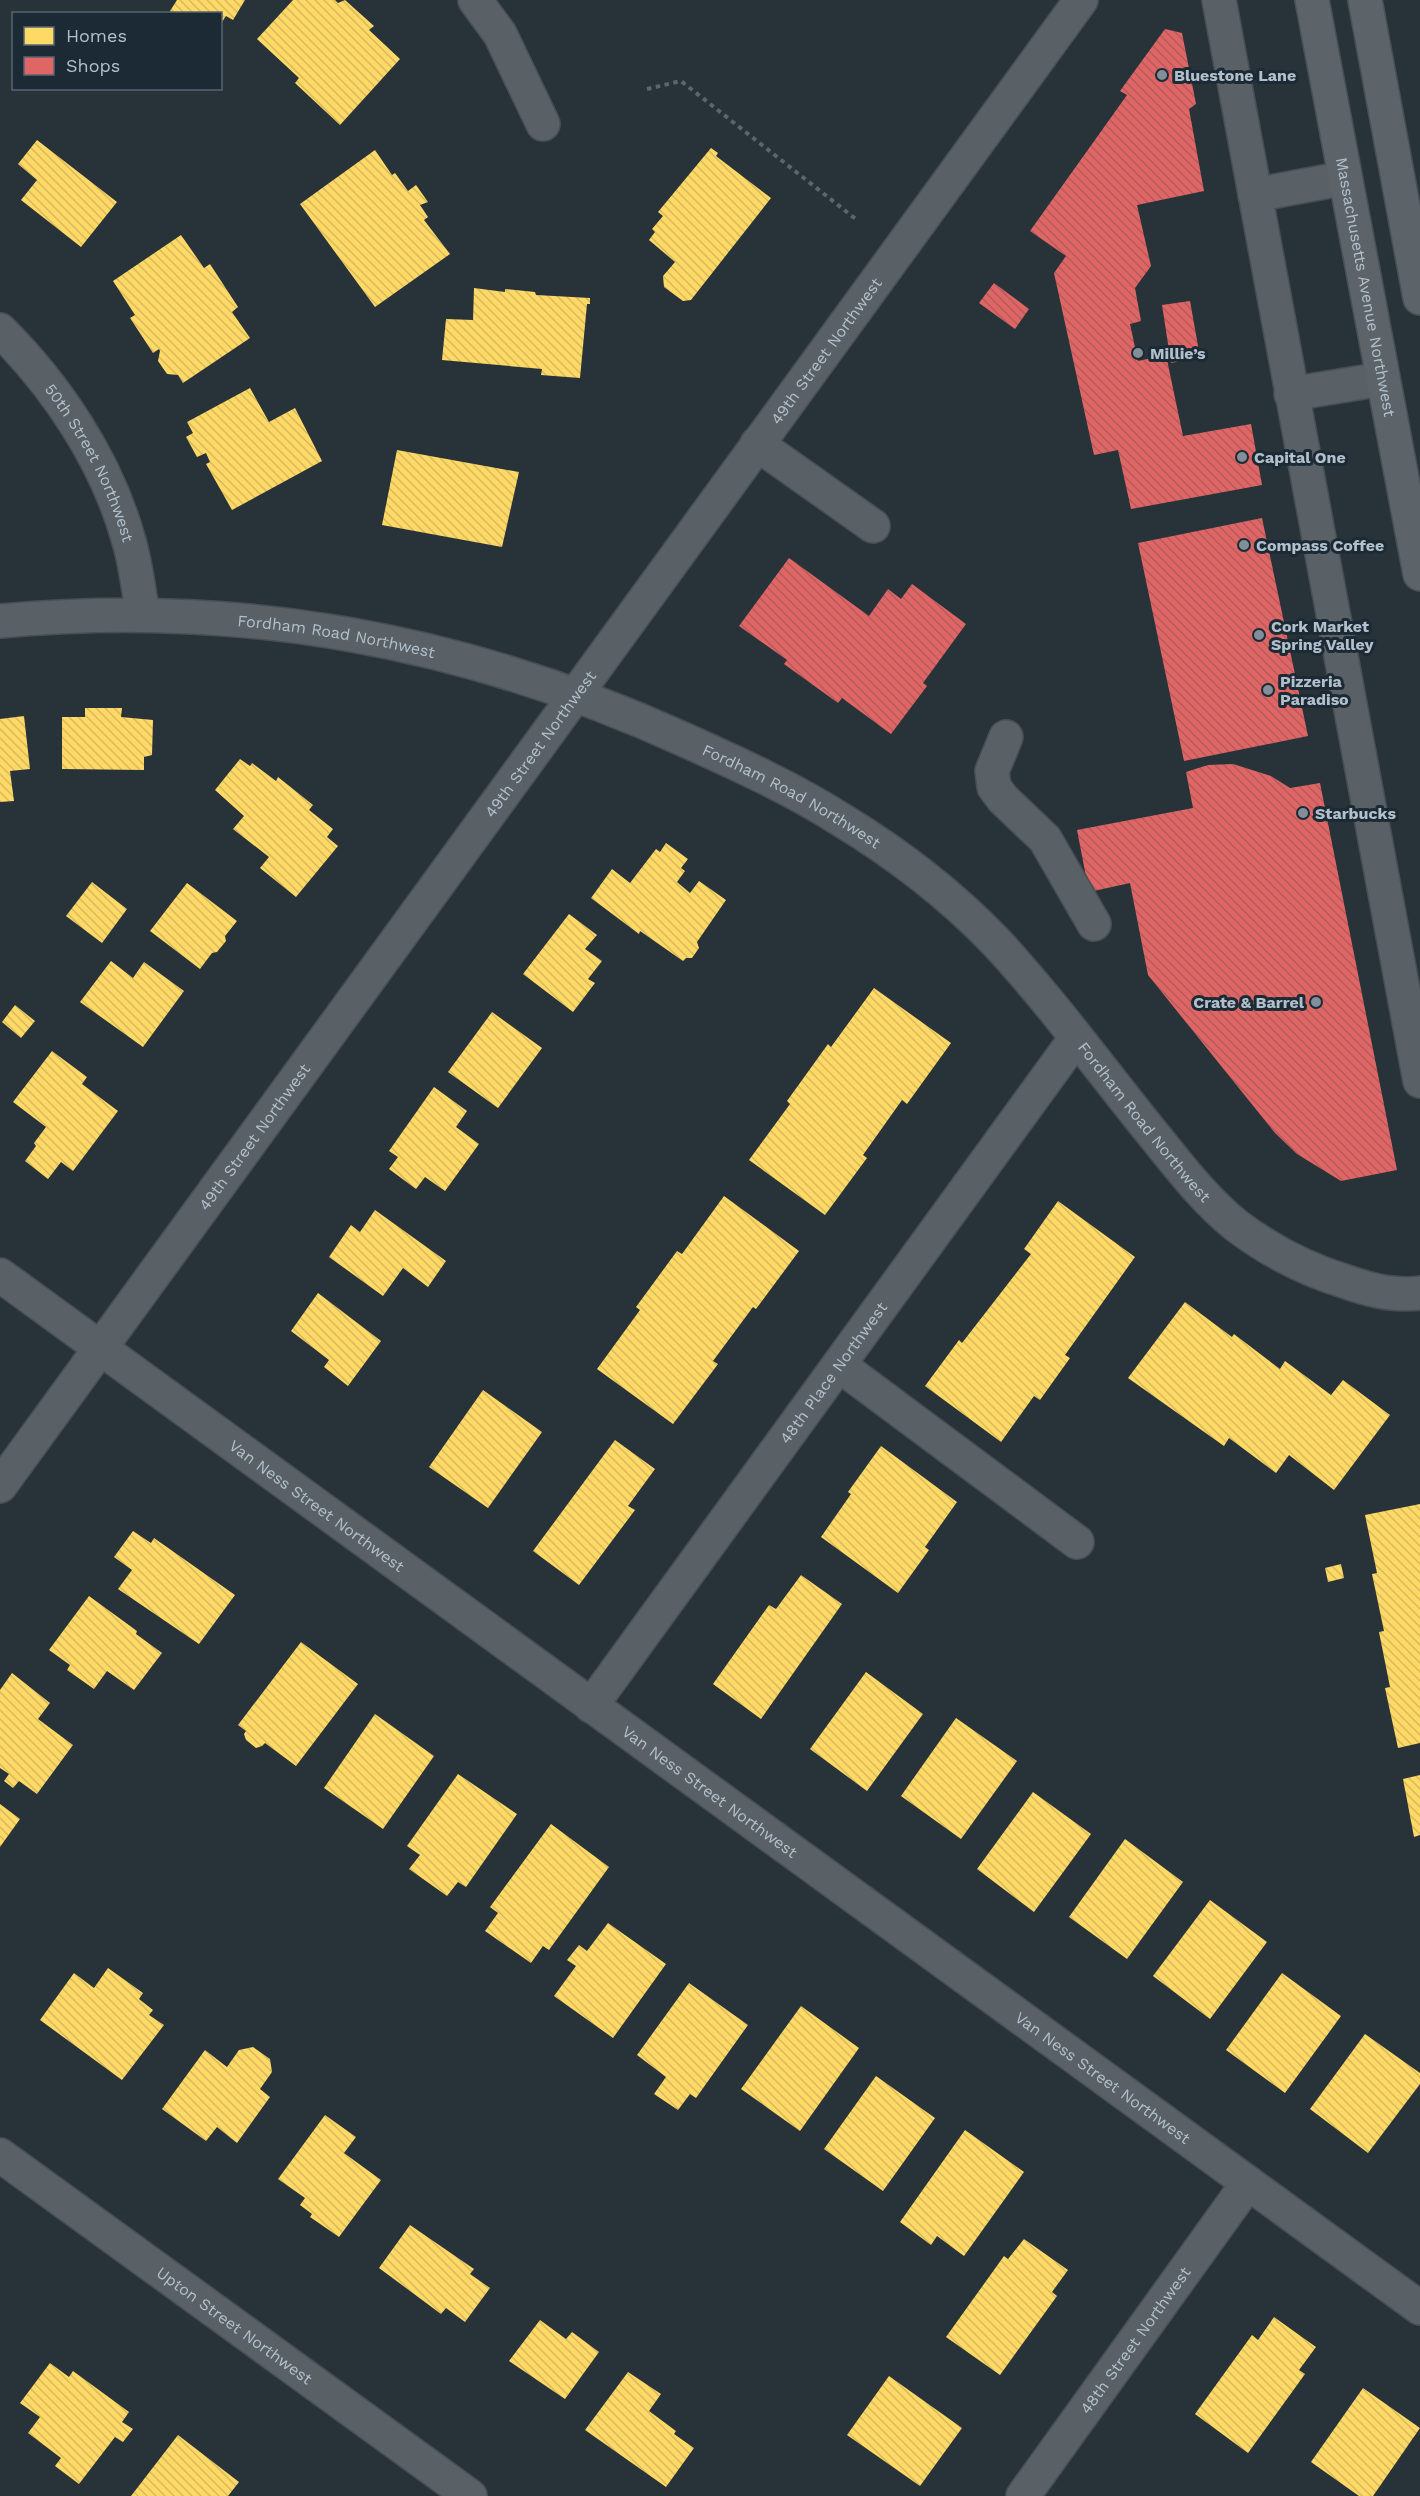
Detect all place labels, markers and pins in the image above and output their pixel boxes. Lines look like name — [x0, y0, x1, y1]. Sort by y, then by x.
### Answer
place label: Bluestone Lane — [1174, 66, 1296, 85]
marker: Bluestone Lane — [1155, 68, 1169, 82]
place label: Millie’s — [1150, 344, 1206, 363]
marker: Millie’s — [1131, 346, 1145, 360]
place label: Capital One — [1254, 448, 1346, 467]
marker: Capital One — [1235, 450, 1249, 464]
place label: Compass Coffee — [1256, 536, 1384, 555]
marker: Compass Coffee — [1237, 538, 1251, 552]
place label: Cork Market Spring Valley — [1271, 617, 1375, 654]
marker: Cork Market Spring Valley — [1252, 628, 1266, 642]
place label: Pizzeria Paradiso — [1280, 672, 1349, 709]
marker: Pizzeria Paradiso — [1261, 683, 1275, 697]
place label: Starbucks — [1315, 804, 1396, 823]
marker: Starbucks — [1296, 806, 1310, 820]
place label: Crate & Barrel — [1193, 993, 1305, 1012]
marker: Crate & Barrel — [1309, 995, 1323, 1009]

